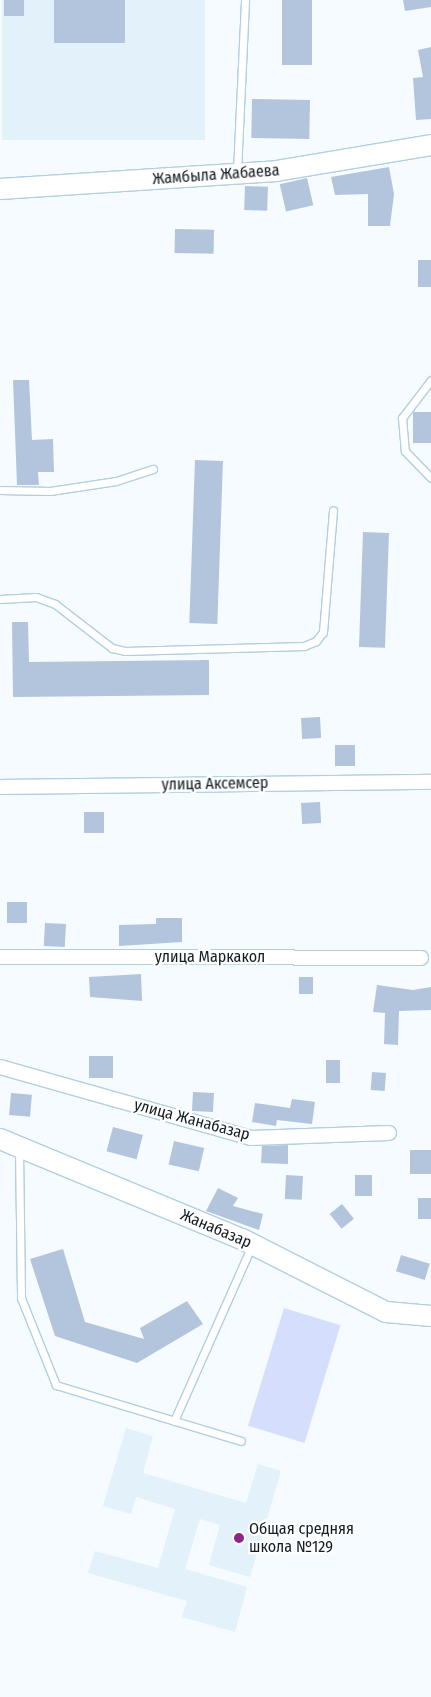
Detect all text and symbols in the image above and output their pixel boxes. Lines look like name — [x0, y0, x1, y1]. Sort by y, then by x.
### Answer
street label: Жамбыла Жабаева — [152, 161, 280, 189]
street label: улица Аксемсер — [161, 773, 269, 795]
street label: улица Маркакол — [155, 947, 265, 967]
street label: улица Жанабазар — [132, 1095, 252, 1145]
street label: Жанабазар — [178, 1205, 254, 1253]
place label: Общая средняя школа №129 — [249, 1519, 354, 1557]
marker: Общая средняя школа №129 — [233, 1532, 245, 1544]

